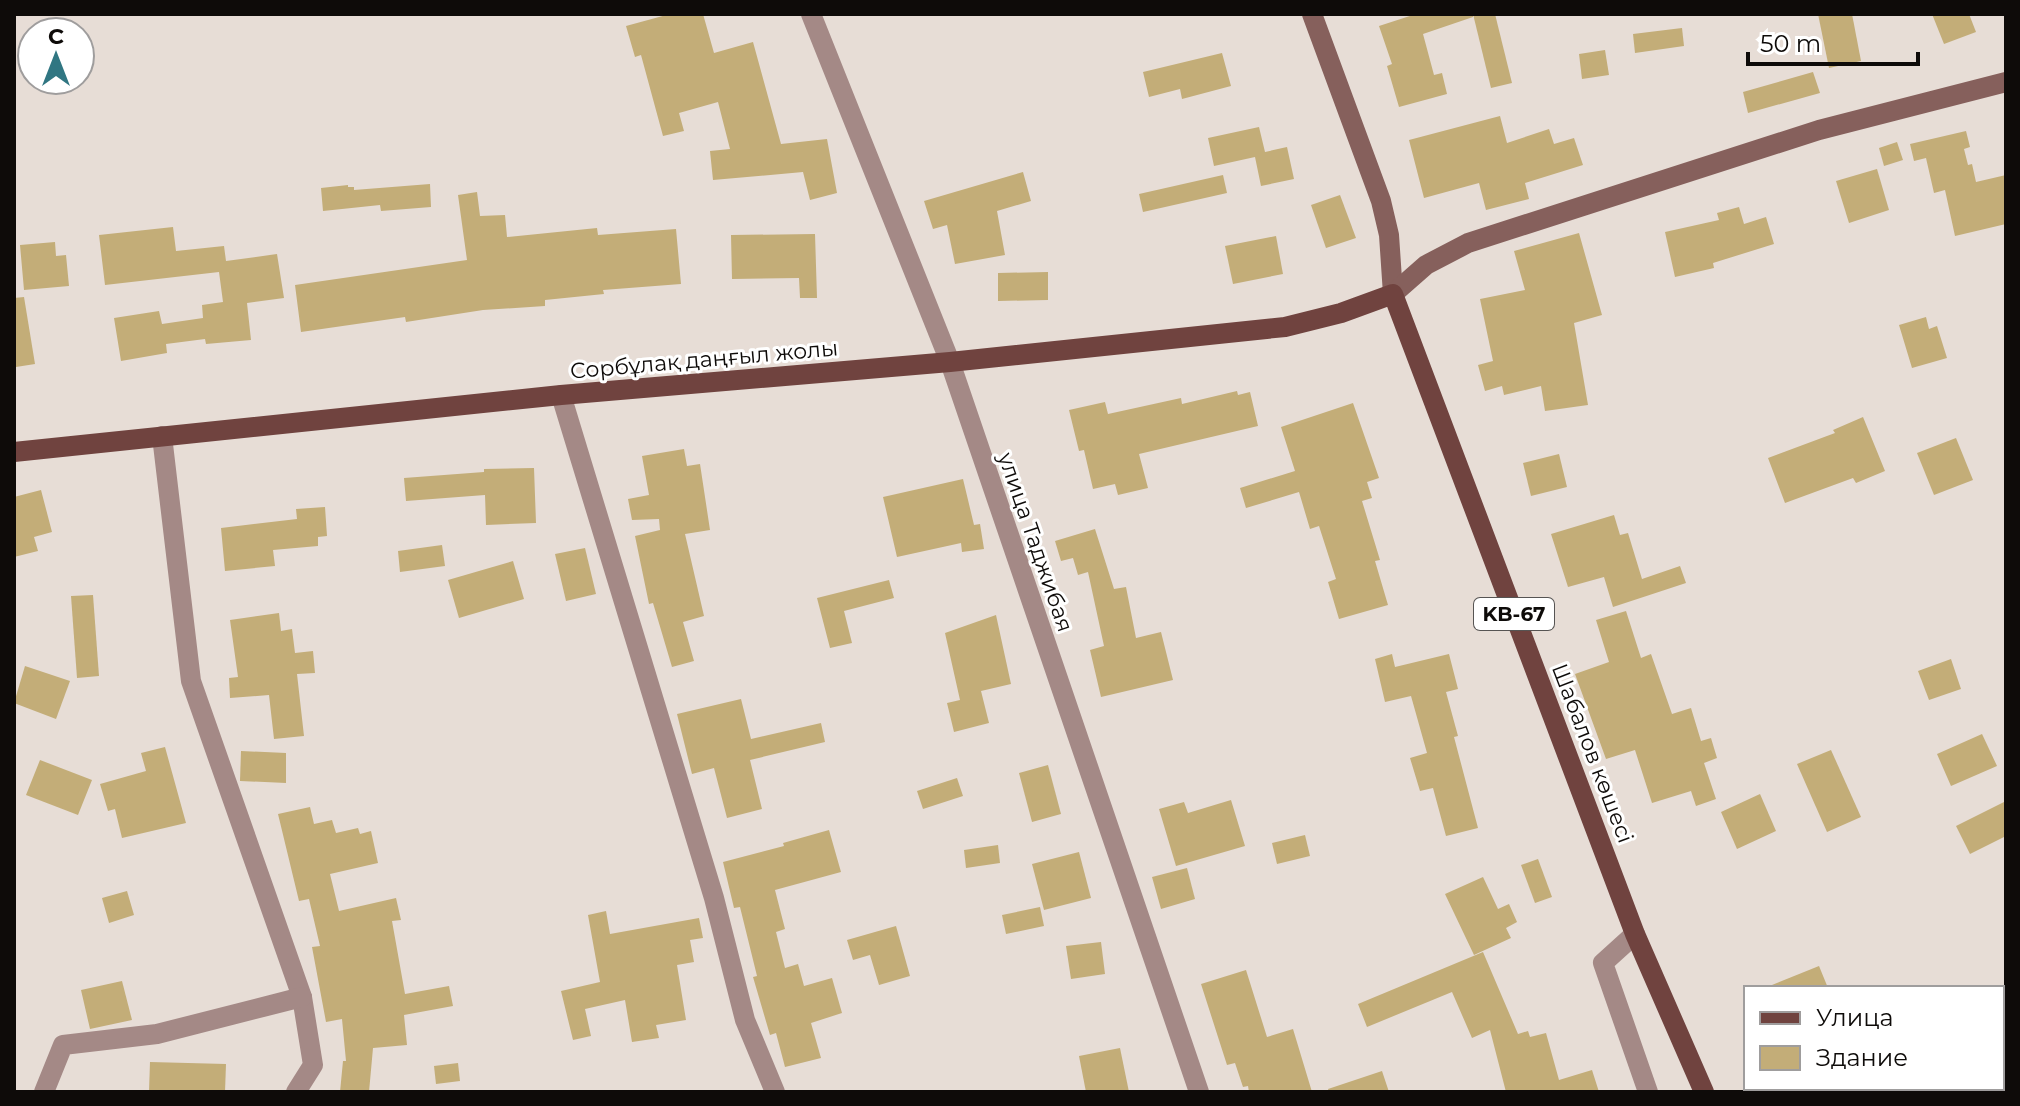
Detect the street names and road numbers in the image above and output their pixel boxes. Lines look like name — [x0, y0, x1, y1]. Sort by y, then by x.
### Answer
street label: Сорбұлақ даңғыл жолы — [569, 334, 839, 385]
street label: улица Таджибая — [992, 448, 1079, 635]
road number: KB-67 — [1474, 598, 1554, 630]
street label: Шабалов көшесі — [1546, 660, 1639, 847]

